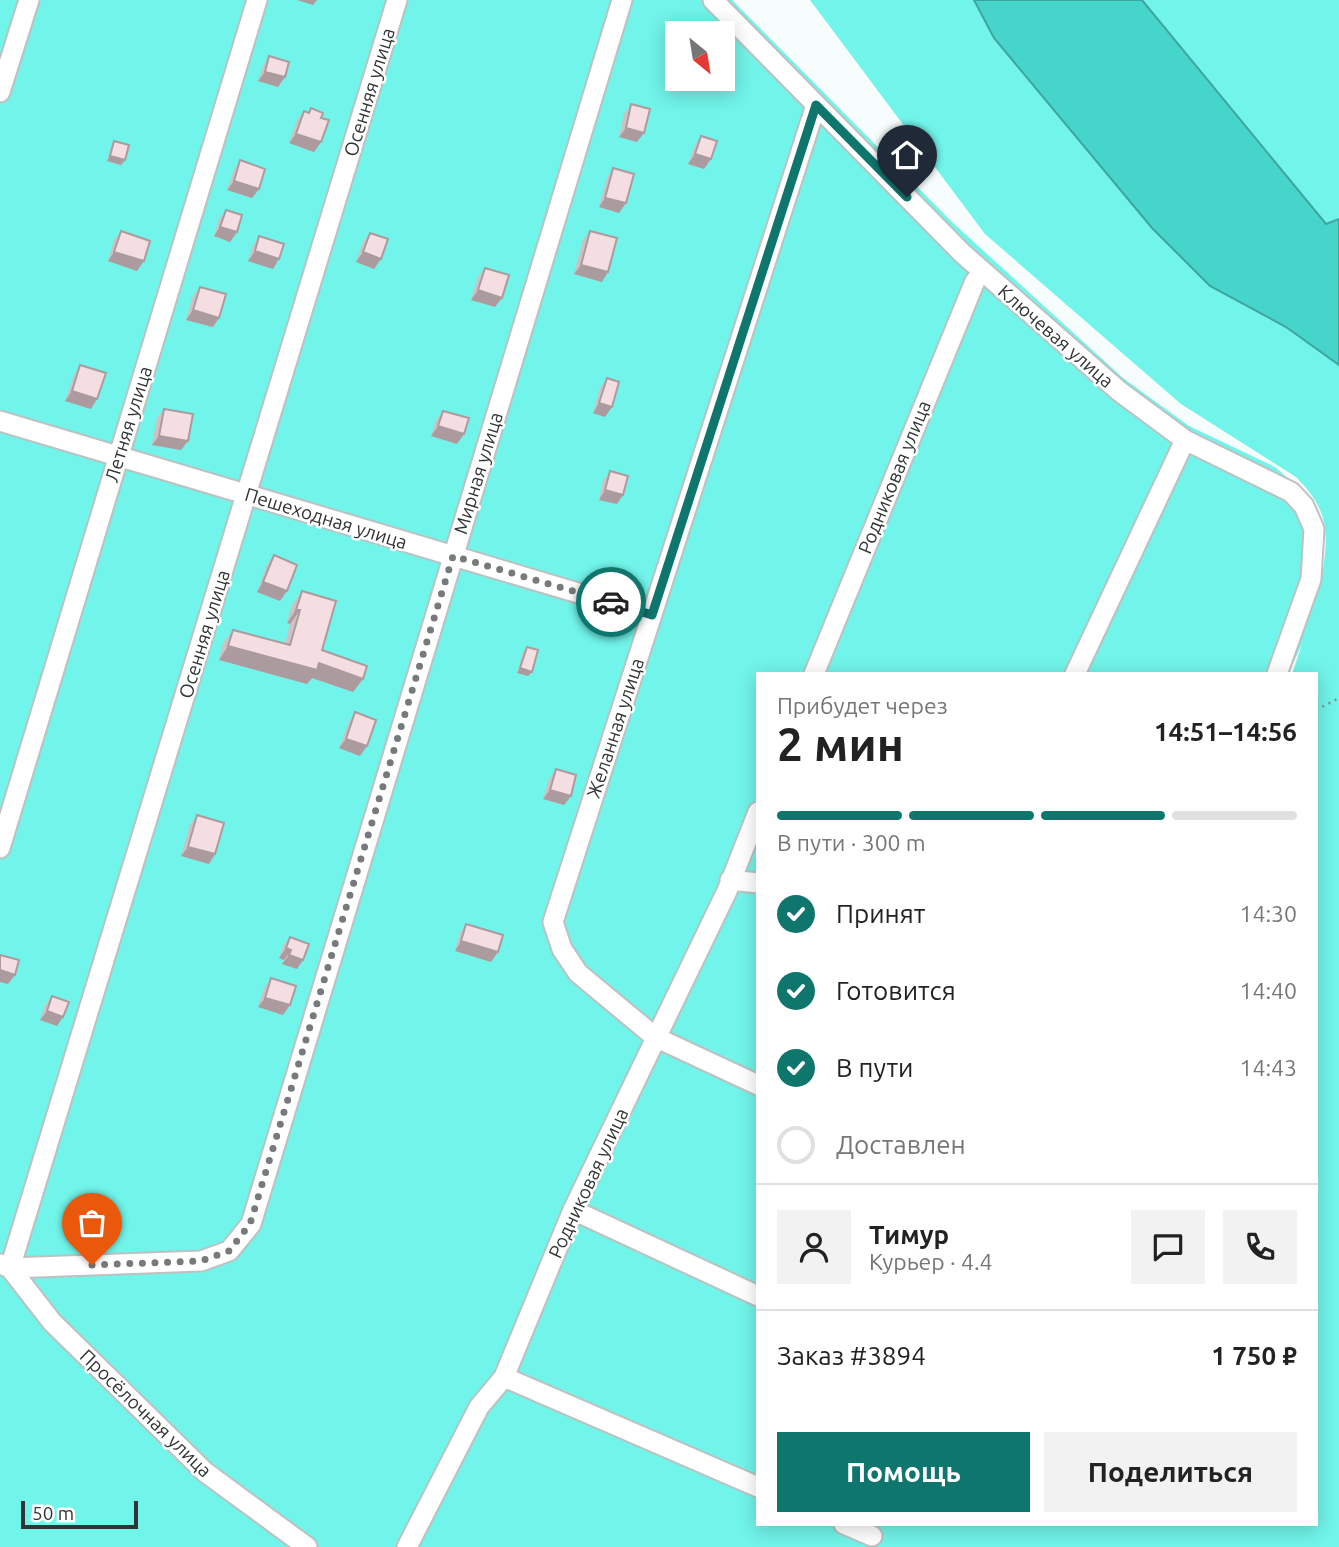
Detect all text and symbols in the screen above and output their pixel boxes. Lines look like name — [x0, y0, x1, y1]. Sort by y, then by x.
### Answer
north arrow — [665, 21, 735, 91]
map controls — [665, 21, 735, 91]
street label: Осенняя улица — [339, 25, 399, 159]
pin — [877, 125, 937, 197]
icon: home — [888, 136, 926, 174]
street label: Ключевая улица — [994, 280, 1118, 392]
street label: Летняя улица — [100, 363, 156, 485]
street label: Родниковая улица — [853, 397, 935, 557]
street label: Мирная улица — [449, 409, 507, 537]
street label: Пешеходная улица — [242, 483, 410, 553]
street label: Осенняя улица — [174, 567, 234, 701]
courier — [576, 567, 646, 637]
icon: car — [592, 583, 630, 621]
street label: Желанная улица — [582, 655, 648, 801]
text: Прибудет через — [777, 693, 948, 718]
text: 14:51–14:56 — [1154, 717, 1297, 746]
text: 2 мин — [777, 718, 904, 770]
text: В пути · 300 m — [777, 830, 926, 855]
icon: check — [777, 895, 815, 933]
text: Принят — [836, 899, 925, 928]
text: 14:30 — [1239, 901, 1297, 926]
icon: check — [777, 972, 815, 1010]
text: Готовится — [836, 976, 956, 1005]
text: 14:40 — [1239, 978, 1297, 1003]
icon: check — [777, 1049, 815, 1087]
text: В пути — [836, 1053, 913, 1082]
text: 14:43 — [1239, 1055, 1297, 1080]
street label: Родниковая улица — [544, 1104, 632, 1262]
text: Доставлен — [836, 1130, 966, 1159]
pin — [62, 1193, 122, 1265]
icon: bag — [73, 1204, 111, 1242]
button: person — [777, 1210, 851, 1284]
button: chat — [1131, 1210, 1205, 1284]
button: phone — [1223, 1210, 1297, 1284]
text: Тимур — [869, 1220, 949, 1249]
text: Курьер · 4.4 — [869, 1249, 993, 1274]
text: Заказ #3894 — [777, 1341, 926, 1370]
text: 1 750 ₽ — [1211, 1341, 1297, 1370]
street label: Просёлочная улица — [76, 1345, 216, 1481]
button: Помощь — [777, 1432, 1030, 1512]
button: Поделиться — [1044, 1432, 1297, 1512]
scale bar — [21, 1498, 138, 1530]
text: 50 m — [32, 1502, 74, 1524]

